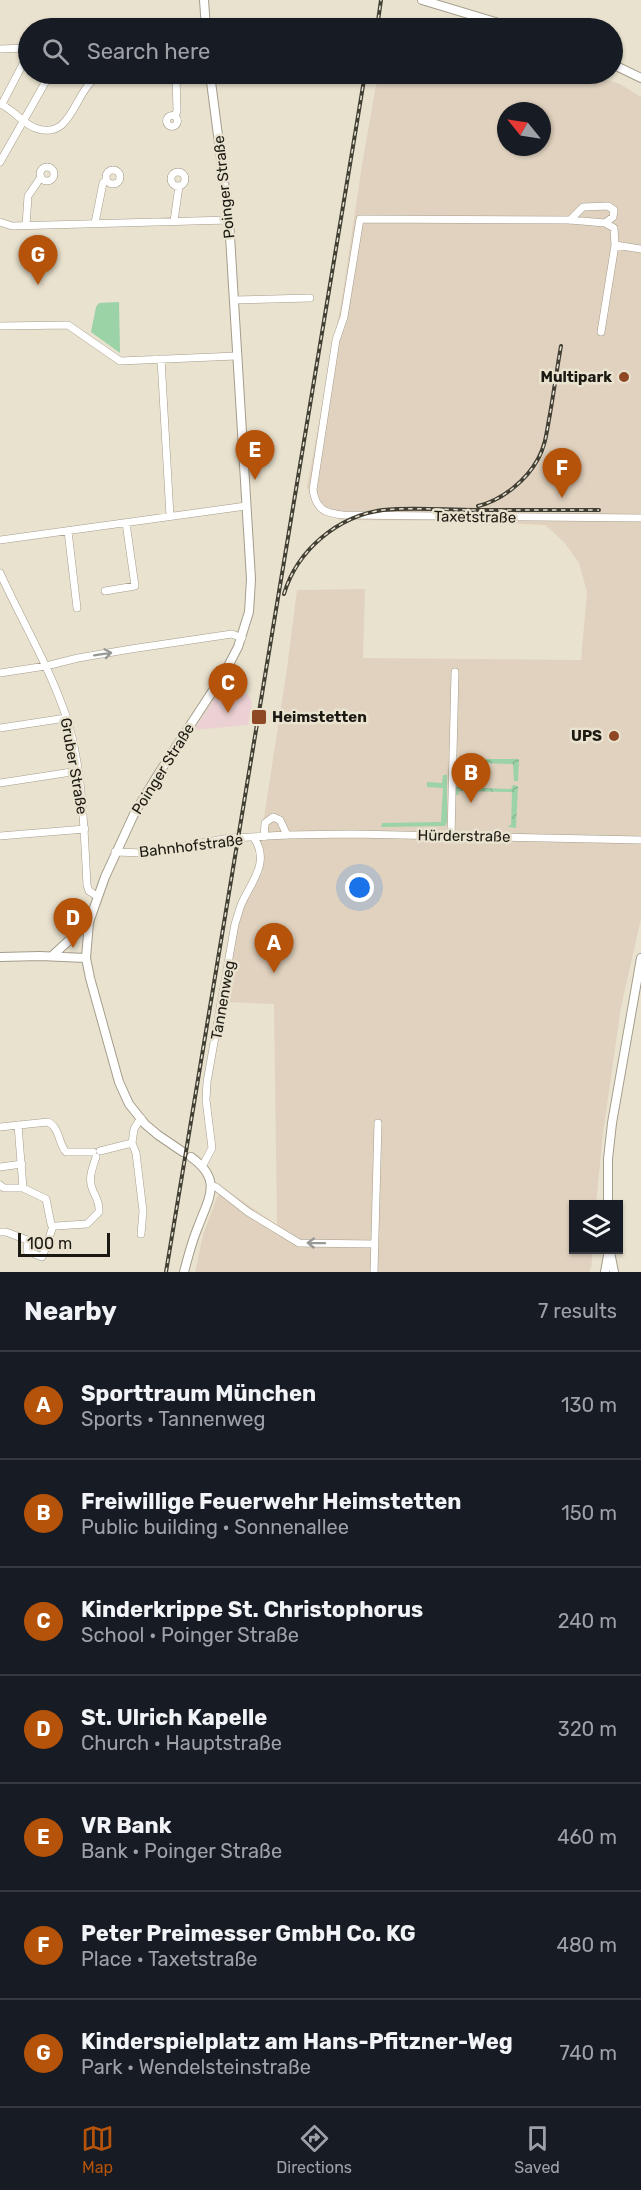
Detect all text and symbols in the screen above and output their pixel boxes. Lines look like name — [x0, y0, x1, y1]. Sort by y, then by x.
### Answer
search box — [18, 18, 623, 84]
icon: search — [39, 35, 72, 68]
text: Search here — [87, 38, 210, 65]
north arrow — [497, 102, 551, 156]
street label: Poinger Straße — [210, 135, 238, 239]
pin: G — [18, 236, 57, 285]
place label: Multipark — [540, 368, 612, 386]
marker: Multipark — [617, 370, 631, 384]
pin: E — [236, 430, 274, 480]
pin: F — [542, 448, 582, 498]
street label: Taxetstraße — [434, 507, 516, 527]
one-way arrow — [92, 648, 112, 659]
pin: C — [208, 664, 248, 713]
marker: Heimstetten — [250, 708, 268, 726]
place label: Heimstetten — [272, 708, 367, 726]
street label: Gruber Straße — [57, 716, 91, 816]
street label: Poinger Straße — [128, 720, 198, 818]
place label: UPS — [571, 727, 602, 745]
marker: UPS — [607, 729, 621, 743]
pin: B — [452, 754, 490, 803]
street label: Hürderstraße — [417, 826, 511, 846]
street label: Bahnhofstraße — [138, 831, 244, 861]
your location — [345, 873, 374, 902]
pin: D — [54, 898, 92, 948]
pin: A — [254, 924, 294, 973]
street label: Tannenweg — [207, 959, 239, 1041]
map controls — [569, 1200, 623, 1254]
button: layers — [569, 1200, 623, 1254]
scale bar — [18, 1230, 110, 1258]
text: 100 m — [27, 1234, 72, 1253]
one-way arrow — [306, 1237, 326, 1249]
text: Nearby — [24, 1296, 117, 1327]
text: 7 results — [538, 1299, 617, 1323]
text: Sporttraum München — [81, 1380, 316, 1407]
text: A — [36, 1393, 51, 1417]
text: 130 m — [561, 1393, 617, 1417]
text: Sports · Tannenweg — [81, 1407, 265, 1431]
text: Freiwillige Feuerwehr Heimstetten — [81, 1488, 461, 1515]
text: B — [36, 1501, 51, 1525]
text: 150 m — [561, 1501, 617, 1525]
text: Public building · Sonnenallee — [81, 1515, 349, 1539]
text: Kinderkrippe St. Christophorus — [81, 1596, 423, 1623]
text: C — [36, 1609, 51, 1633]
text: 240 m — [558, 1609, 617, 1633]
text: School · Poinger Straße — [81, 1623, 299, 1647]
text: St. Ulrich Kapelle — [81, 1704, 267, 1731]
text: D — [36, 1717, 51, 1741]
text: 320 m — [558, 1717, 617, 1741]
text: Church · Hauptstraße — [81, 1731, 282, 1755]
text: VR Bank — [81, 1812, 172, 1839]
text: E — [37, 1825, 50, 1849]
text: 460 m — [557, 1825, 617, 1849]
text: Bank · Poinger Straße — [81, 1839, 282, 1863]
text: Peter Preimesser GmbH Co. KG — [81, 1920, 416, 1947]
text: F — [37, 1933, 50, 1957]
text: 480 m — [556, 1933, 617, 1957]
text: Place · Taxetstraße — [81, 1947, 258, 1971]
text: Kinderspielplatz am Hans-Pfitzner-Weg — [81, 2028, 513, 2055]
text: G — [36, 2041, 51, 2065]
text: 740 m — [560, 2041, 617, 2065]
text: Park · Wendelsteinstraße — [81, 2055, 311, 2079]
tab: Map — [81, 2122, 114, 2177]
tab: Directions — [276, 2122, 352, 2177]
tab: Saved — [514, 2122, 560, 2177]

